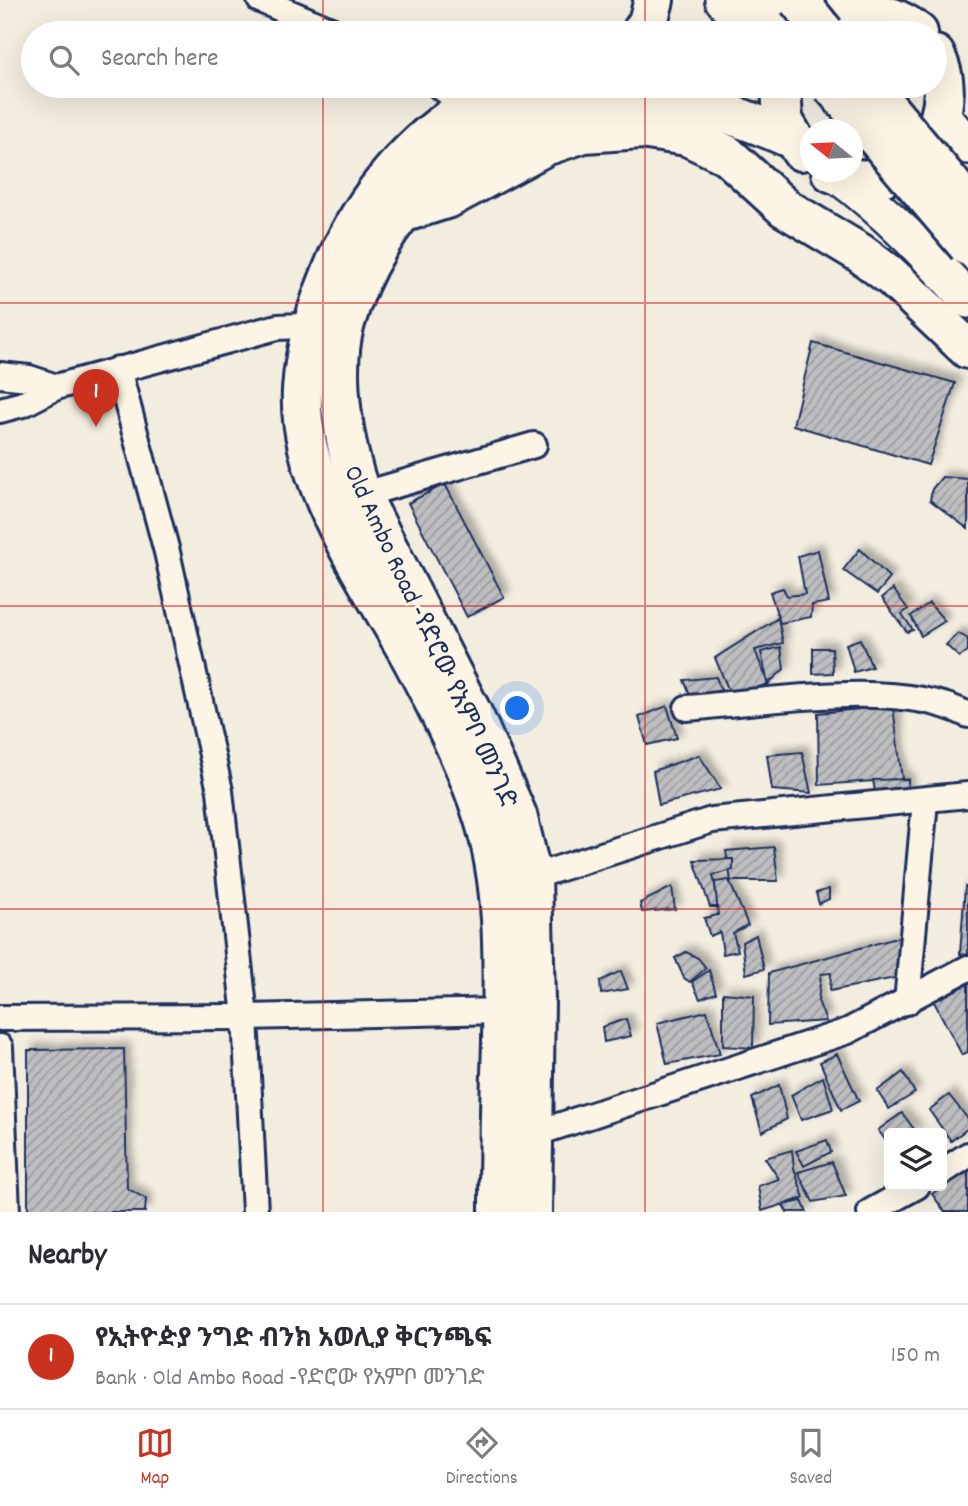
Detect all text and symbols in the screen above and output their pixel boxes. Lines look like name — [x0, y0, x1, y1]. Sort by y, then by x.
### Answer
search box — [21, 21, 947, 98]
icon: search — [45, 41, 83, 79]
text: Search here — [101, 41, 219, 78]
north arrow — [800, 119, 863, 182]
pin: 1 — [73, 369, 119, 427]
street label: Old Ambo Road -የድሮው የአምቦ መንገድ — [333, 460, 525, 816]
your location — [500, 691, 534, 725]
map controls — [884, 1128, 947, 1191]
button: layers — [884, 1128, 947, 1191]
text: Nearby — [28, 1236, 106, 1279]
text: የኢትዮዽያ ንግድ ብንክ አወሊያ ቅርንጫፍ — [95, 1322, 492, 1359]
text: 1 — [48, 1340, 54, 1373]
text: 150 m — [891, 1340, 940, 1373]
text: Bank · Old Ambo Road -የድሮው የአምቦ መንገድ — [95, 1363, 485, 1396]
tab: Map — [136, 1424, 174, 1493]
tab: Directions — [446, 1424, 518, 1493]
tab: Saved — [790, 1424, 832, 1493]

